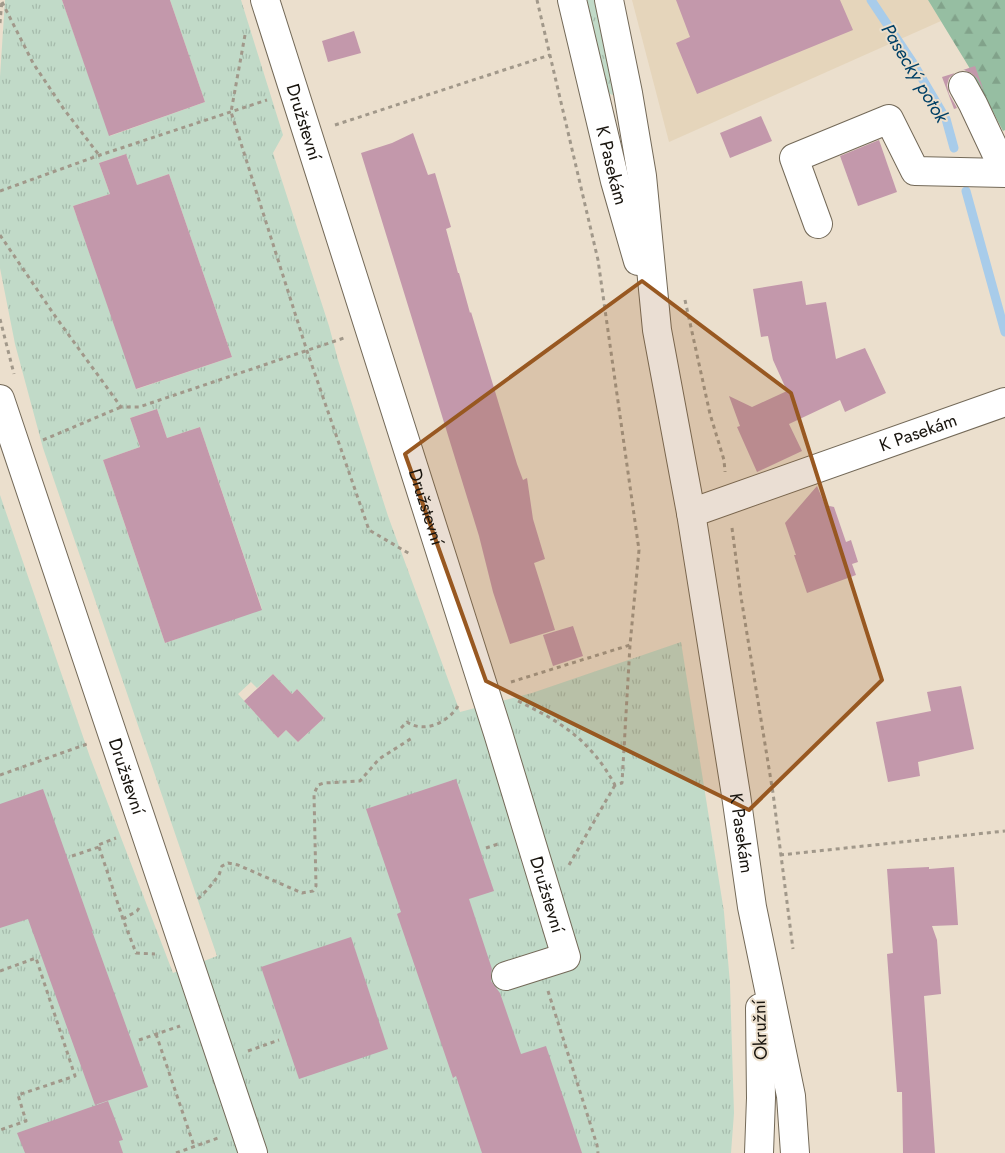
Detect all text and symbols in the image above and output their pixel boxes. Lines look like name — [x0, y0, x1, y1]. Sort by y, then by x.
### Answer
water label: Pasecký potok — [875, 18, 956, 128]
street label: Družstevní — [279, 80, 329, 165]
street label: K Pasekám — [589, 123, 634, 208]
street label: K Pasekám — [876, 407, 961, 458]
street label: Družstevní — [402, 466, 451, 550]
street label: Družstevní — [102, 735, 152, 819]
street label: K Pasekám — [723, 791, 760, 875]
street label: Družstevní — [523, 853, 571, 937]
street label: Okružní — [746, 998, 774, 1061]

